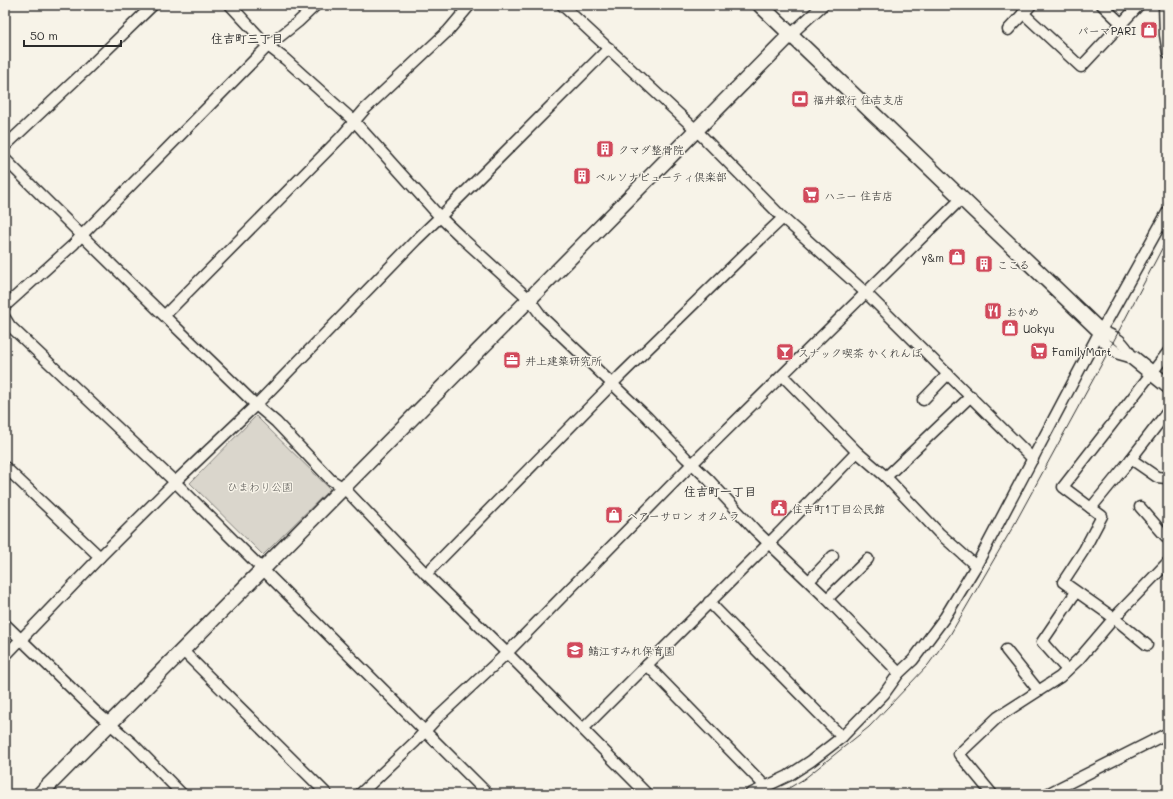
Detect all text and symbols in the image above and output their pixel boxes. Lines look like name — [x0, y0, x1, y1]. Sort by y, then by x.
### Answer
shop icon: パーマPARI — [1139, 20, 1159, 40]
scale bar — [24, 22, 121, 48]
place label: パーマPARI — [1077, 23, 1136, 38]
text: 50 m — [30, 27, 58, 43]
district label: 住吉町三丁目 — [211, 30, 283, 46]
bank icon: 福井銀行 住吉支店 — [790, 89, 810, 109]
place label: 福井銀行 住吉支店 — [813, 92, 905, 107]
building icon: クマダ整骨院 — [595, 139, 615, 159]
place label: クマダ整骨院 — [618, 142, 684, 157]
building icon: ペルソナビューティ倶楽部 — [572, 166, 592, 186]
place label: ペルソナビューティ倶楽部 — [595, 169, 727, 184]
supermarket icon: ハニー 住吉店 — [801, 185, 821, 205]
place label: ハニー 住吉店 — [824, 188, 893, 203]
shop icon: y&m — [947, 247, 967, 267]
place label: y&m — [922, 250, 944, 265]
building icon: ここる — [974, 254, 994, 274]
place label: ここる — [997, 257, 1030, 272]
restaurant icon: おかめ — [983, 301, 1003, 321]
place label: おかめ — [1006, 304, 1039, 319]
shop icon: Uokyu — [1000, 318, 1020, 338]
place label: Uokyu — [1023, 321, 1054, 336]
supermarket icon: FamilyMart — [1029, 341, 1049, 361]
bar icon: スナック喫茶 かくれんぼ — [775, 342, 795, 362]
place label: FamilyMart — [1052, 344, 1112, 359]
place label: スナック喫茶 かくれんぼ — [798, 345, 922, 360]
office icon: 井上建築研究所 — [502, 350, 522, 370]
place label: 井上建築研究所 — [525, 353, 602, 368]
park label: ひまわり公園 — [227, 479, 293, 494]
district label: 住吉町一丁目 — [684, 483, 756, 499]
public building icon: 住吉町1丁目公民館 — [769, 498, 789, 518]
place label: 住吉町1丁目公民館 — [792, 501, 885, 516]
shop icon: ヘアーサロン オクムラ — [604, 505, 624, 525]
place label: ヘアーサロン オクムラ — [627, 508, 740, 523]
school or university icon: 鯖江すみれ保育園 — [565, 640, 585, 660]
place label: 鯖江すみれ保育園 — [588, 643, 675, 658]

